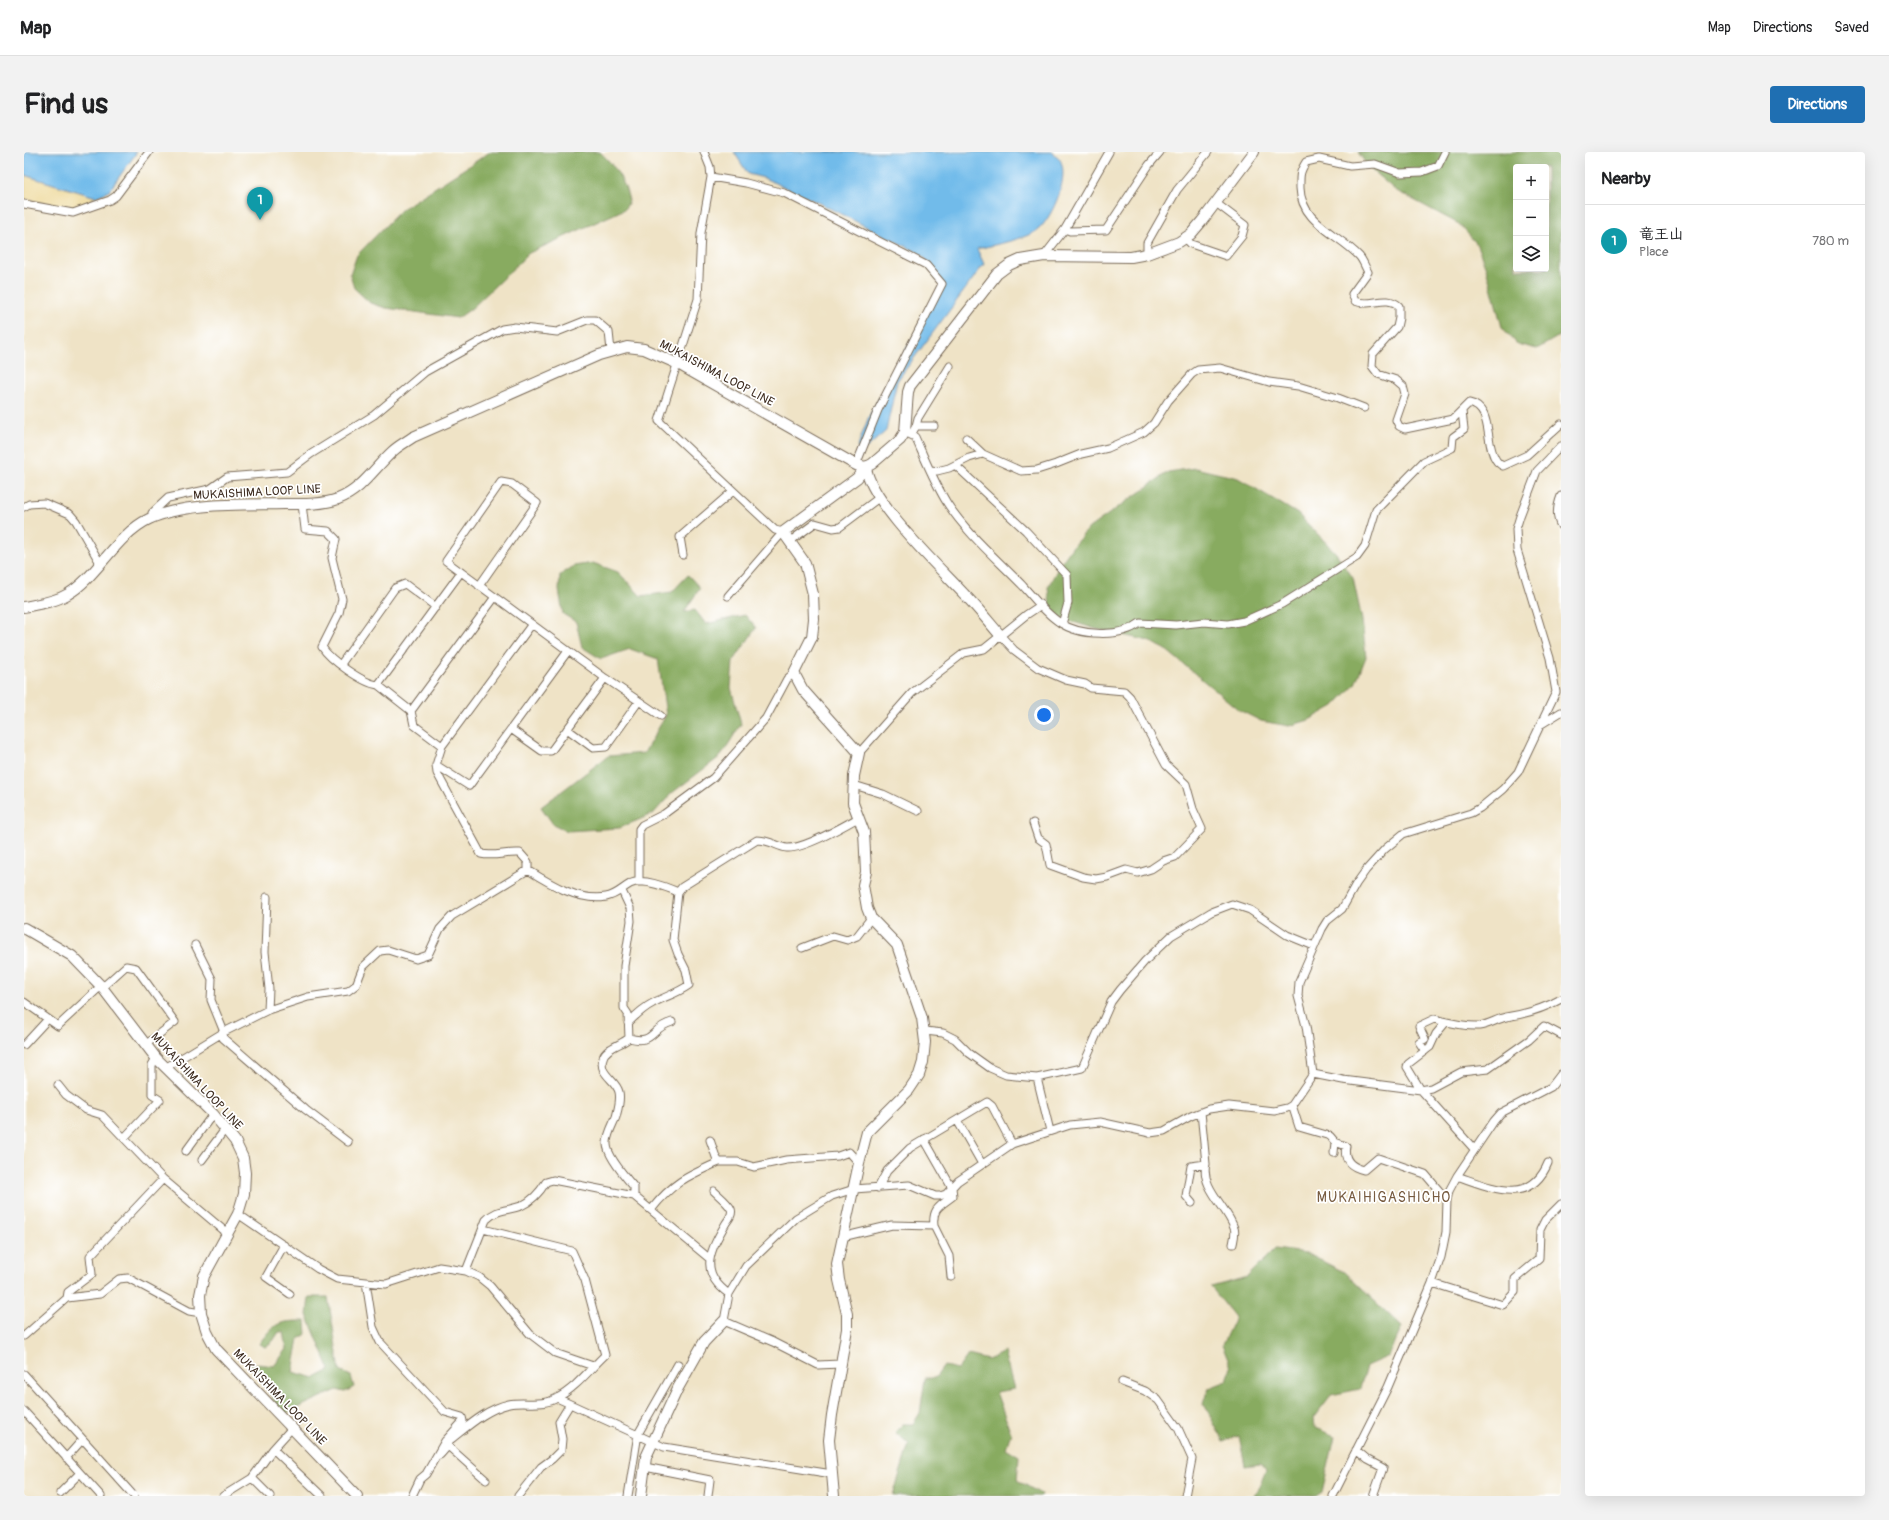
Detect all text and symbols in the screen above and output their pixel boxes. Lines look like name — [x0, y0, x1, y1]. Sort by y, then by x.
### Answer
text: Map — [20, 16, 51, 40]
text: Map — [1708, 19, 1731, 36]
text: Directions — [1753, 19, 1812, 36]
text: Saved — [1834, 19, 1869, 36]
button: Directions — [1770, 86, 1865, 123]
text: Find us — [24, 87, 108, 122]
map controls — [1513, 164, 1549, 272]
button: + — [1513, 164, 1549, 200]
text: Nearby — [1601, 168, 1650, 189]
pin: 1 — [247, 187, 273, 220]
button: − — [1513, 200, 1549, 236]
text: 竜王山 — [1639, 225, 1684, 244]
text: 1 — [1611, 233, 1617, 249]
text: 780 m — [1812, 233, 1849, 249]
button: layers — [1513, 236, 1549, 272]
text: Place — [1639, 244, 1668, 260]
street label: MUKAISHIMA LOOP LINE — [657, 337, 777, 410]
street label: MUKAISHIMA LOOP LINE — [193, 482, 321, 503]
your location — [1034, 705, 1054, 725]
street label: MUKAISHIMA LOOP LINE — [148, 1030, 246, 1133]
district label: MUKAIHIGASHICHO — [1317, 1189, 1451, 1206]
street label: MUKAISHIMA LOOP LINE — [230, 1346, 329, 1449]

